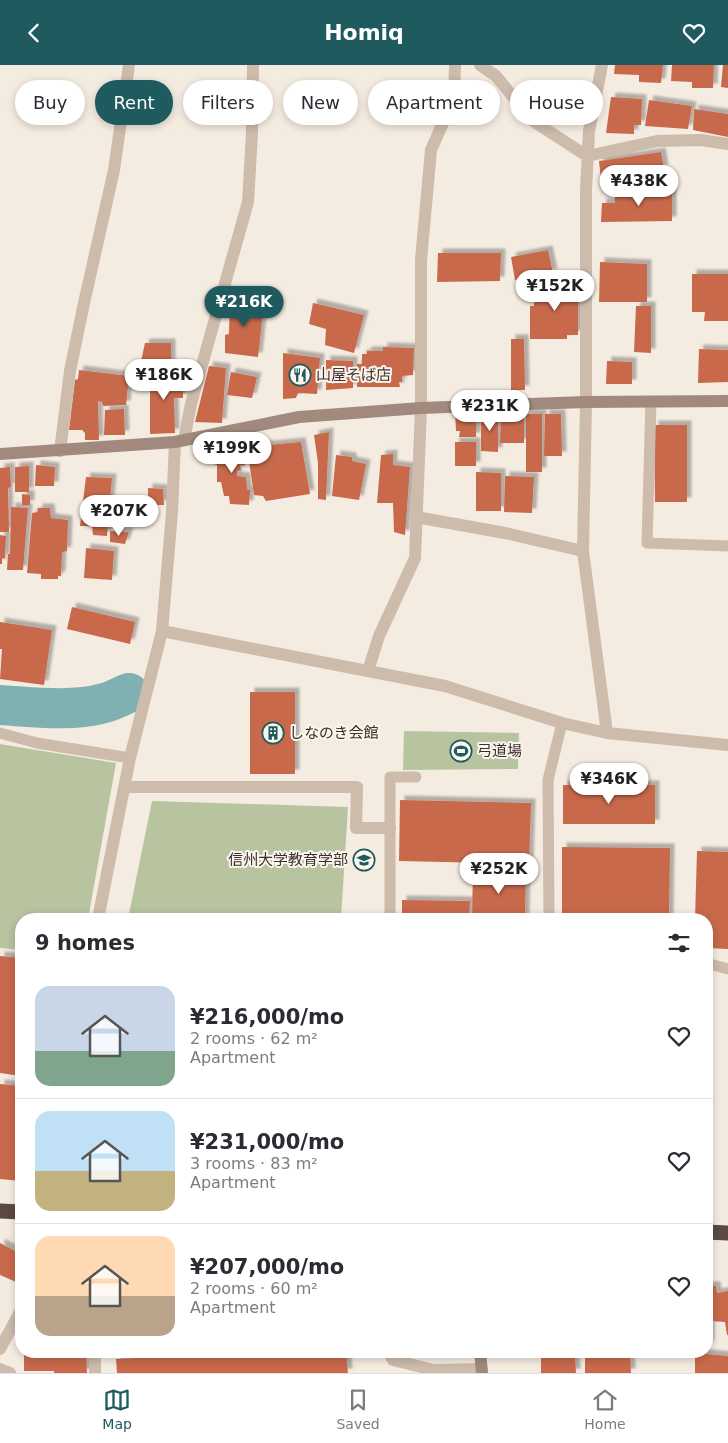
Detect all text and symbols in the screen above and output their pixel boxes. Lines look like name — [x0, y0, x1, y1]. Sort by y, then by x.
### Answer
icon: back — [20, 19, 48, 47]
icon: heart — [680, 19, 708, 47]
text: Homiq — [324, 20, 404, 45]
chip: Buy — [15, 80, 85, 125]
chip: Rent — [95, 80, 173, 125]
chip: Filters — [183, 80, 273, 125]
chip: New — [283, 80, 358, 125]
chip: Apartment — [368, 80, 500, 125]
chip: House — [510, 80, 603, 125]
pin: ¥438K — [604, 165, 674, 207]
text: ¥438K — [611, 171, 667, 190]
pin: ¥152K — [520, 269, 590, 312]
text: ¥152K — [527, 276, 583, 295]
pin: ¥216K — [209, 285, 279, 328]
text: ¥216K — [216, 292, 272, 311]
pin: ¥186K — [129, 359, 199, 401]
restaurant icon: 山屋そば店 — [288, 363, 312, 387]
text: ¥186K — [136, 365, 192, 384]
place label: 山屋そば店 — [316, 366, 391, 384]
pin: ¥231K — [455, 389, 525, 432]
text: ¥231K — [462, 396, 518, 415]
pin: ¥199K — [197, 431, 267, 474]
text: ¥199K — [204, 438, 260, 457]
pin: ¥207K — [84, 495, 154, 537]
text: ¥207K — [91, 501, 147, 520]
building icon: しなのき会館 — [261, 721, 285, 745]
place label: しなのき会館 — [289, 724, 379, 742]
sports icon: 弓道場 — [449, 739, 473, 763]
place label: 弓道場 — [477, 742, 522, 760]
pin: ¥346K — [574, 763, 644, 805]
text: ¥346K — [581, 769, 637, 788]
school or university icon: 信州大学教育学部 — [352, 848, 376, 872]
place label: 信州大学教育学部 — [228, 851, 348, 869]
pin: ¥252K — [464, 853, 534, 895]
text: ¥252K — [471, 859, 527, 878]
icon: filters — [665, 929, 693, 957]
text: 9 homes — [35, 931, 135, 955]
text: ¥216,000/mo — [190, 1005, 344, 1029]
icon: home — [75, 1006, 135, 1066]
icon: heart — [665, 1022, 693, 1050]
text: 2 rooms · 62 m² — [190, 1029, 318, 1048]
text: Apartment — [190, 1048, 276, 1067]
text: ¥231,000/mo — [190, 1130, 344, 1154]
icon: home — [75, 1131, 135, 1191]
icon: heart — [665, 1147, 693, 1175]
text: 3 rooms · 83 m² — [190, 1154, 318, 1173]
text: Apartment — [190, 1173, 276, 1192]
text: ¥207,000/mo — [190, 1255, 344, 1279]
icon: home — [75, 1256, 135, 1316]
icon: heart — [665, 1272, 693, 1300]
text: 2 rooms · 60 m² — [190, 1279, 318, 1298]
text: Apartment — [190, 1298, 276, 1317]
tab: Map — [102, 1386, 132, 1432]
tab: Saved — [336, 1386, 380, 1432]
tab: Home — [584, 1386, 626, 1432]

